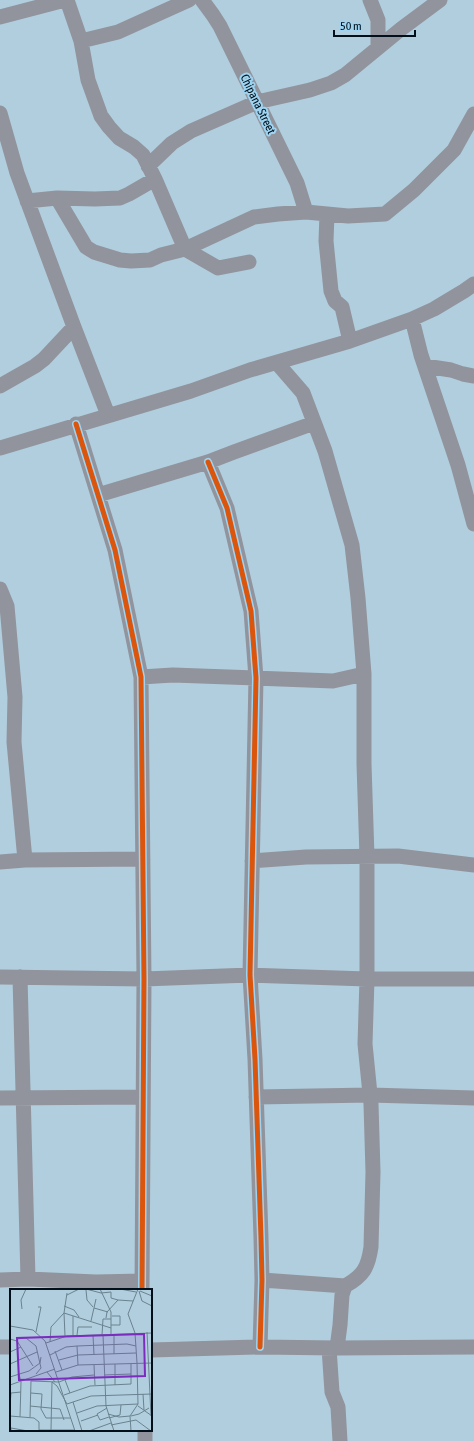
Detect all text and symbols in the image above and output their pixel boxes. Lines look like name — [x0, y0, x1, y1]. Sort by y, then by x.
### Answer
scale bar — [334, 12, 415, 38]
text: 50 m — [340, 19, 362, 33]
street label: Chipana Street — [238, 72, 279, 137]
inset map — [10, 1289, 152, 1431]

